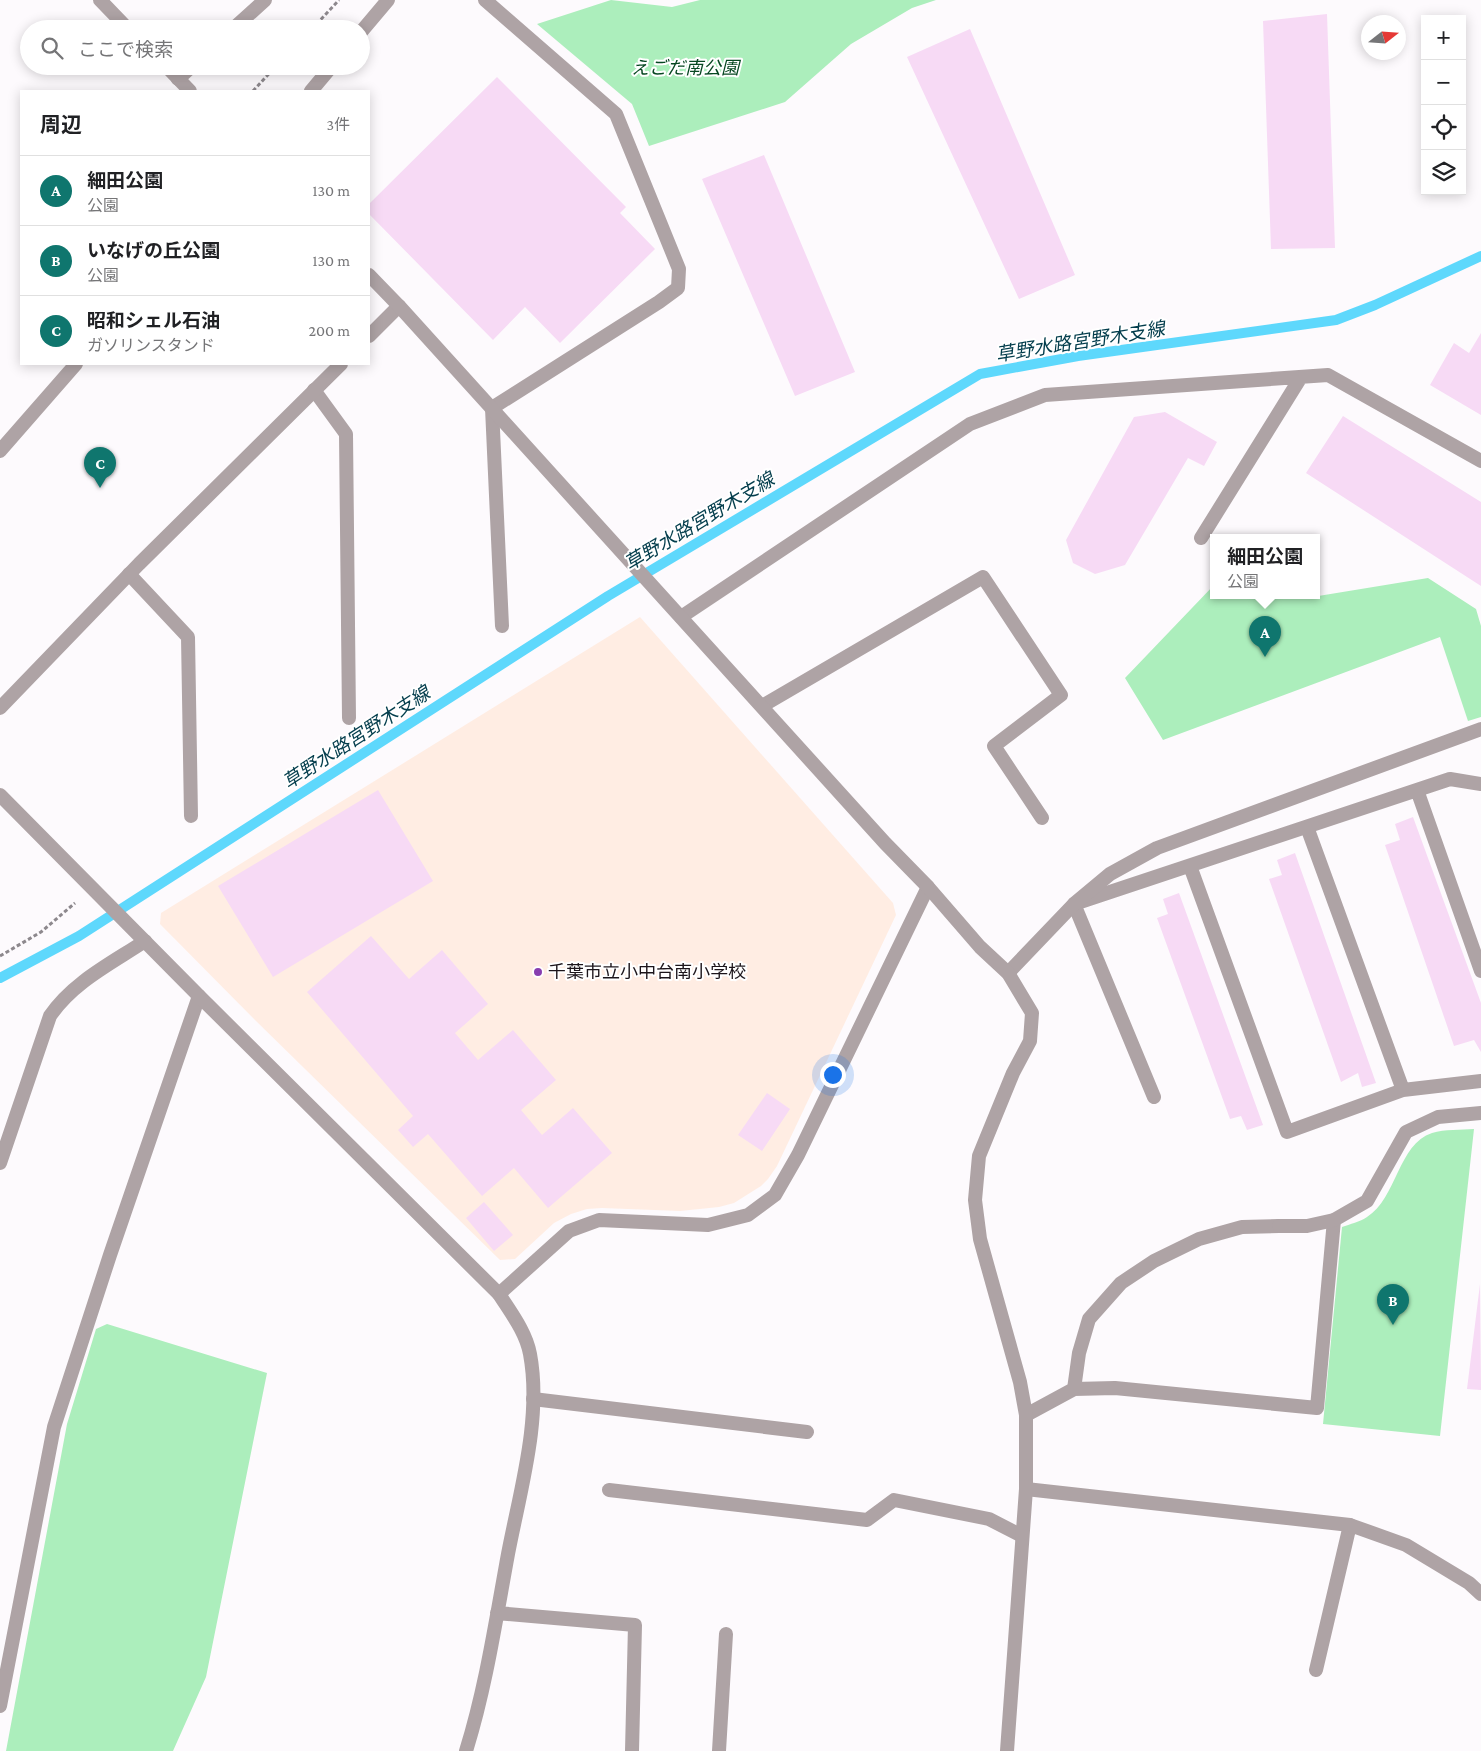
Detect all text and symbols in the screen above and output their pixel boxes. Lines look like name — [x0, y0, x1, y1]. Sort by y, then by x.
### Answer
north arrow — [1361, 15, 1406, 60]
map controls — [1421, 15, 1466, 195]
button: + — [1421, 15, 1466, 60]
search box — [20, 20, 370, 75]
icon: search — [38, 34, 66, 62]
text: ここで検索 — [78, 39, 173, 60]
park label: えごだ南公園 — [631, 58, 742, 78]
button: − — [1421, 60, 1466, 105]
button: locate — [1421, 105, 1466, 150]
text: 周辺 — [40, 113, 82, 137]
text: 3件 — [326, 116, 350, 133]
button: layers — [1421, 150, 1466, 195]
text: 細田公園 — [87, 170, 163, 191]
text: A — [51, 182, 61, 199]
text: 130 m — [312, 182, 350, 199]
text: 公園 — [87, 197, 119, 214]
text: いなげの丘公園 — [87, 240, 220, 261]
text: B — [51, 252, 61, 269]
text: 130 m — [312, 252, 350, 269]
text: 公園 — [87, 267, 119, 284]
text: 昭和シェル石油 — [87, 310, 220, 331]
water label: 草野水路宮野木支線 — [994, 317, 1168, 365]
text: C — [51, 322, 61, 339]
text: 200 m — [308, 322, 350, 339]
text: ガソリンスタンド — [87, 337, 215, 354]
pin: C — [84, 447, 116, 488]
water label: 草野水路宮野木支線 — [621, 467, 780, 574]
popup — [1210, 534, 1320, 599]
text: 細田公園 — [1227, 546, 1303, 567]
text: 公園 — [1227, 573, 1259, 590]
pin: A — [1249, 616, 1281, 657]
water label: 草野水路宮野木支線 — [279, 681, 435, 793]
place label: 千葉市立小中台南小学校 — [548, 962, 746, 982]
marker: 千葉市立小中台南小学校 — [532, 966, 544, 978]
your location — [820, 1062, 846, 1088]
pin: B — [1377, 1284, 1409, 1325]

